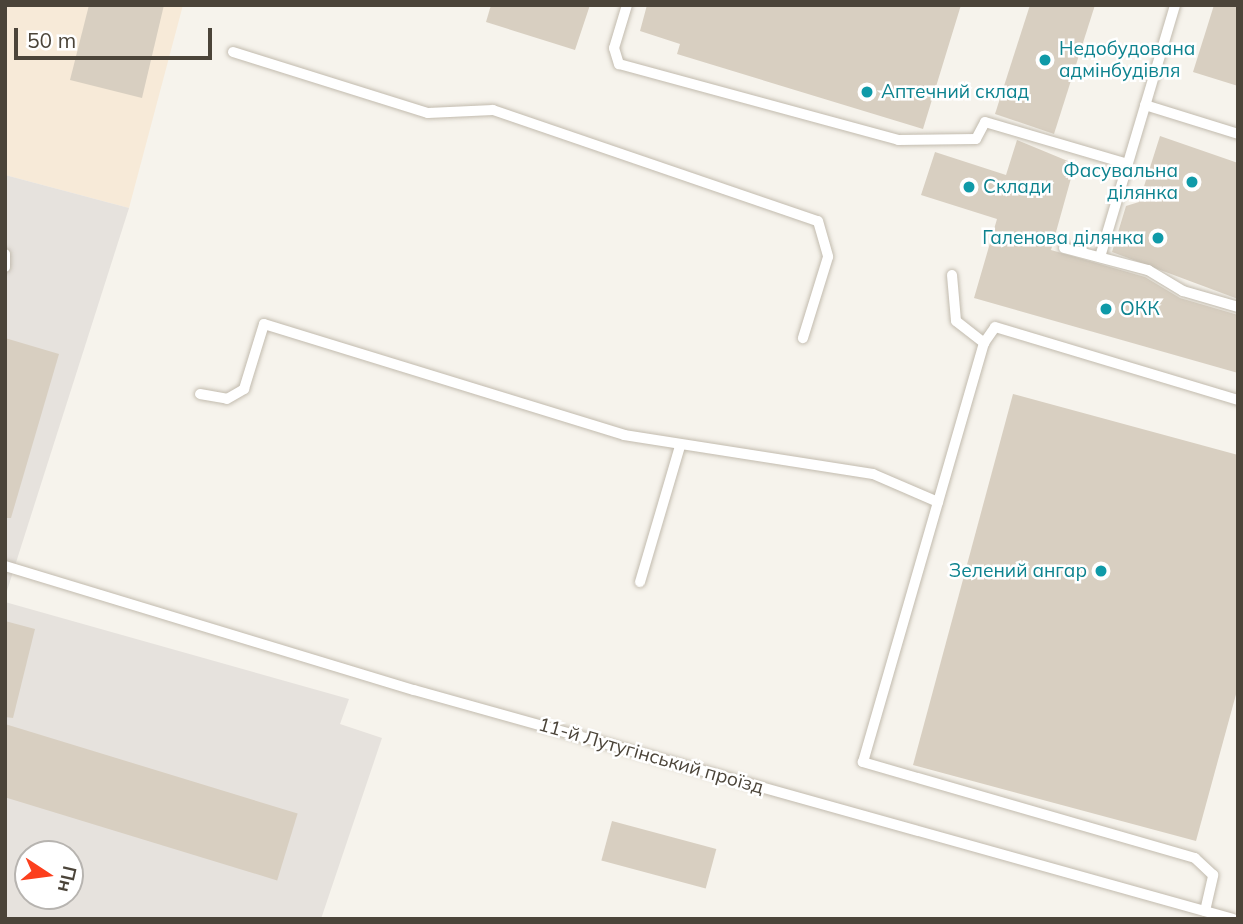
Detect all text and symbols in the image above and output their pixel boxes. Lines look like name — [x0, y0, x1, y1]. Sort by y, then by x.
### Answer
scale bar — [18, 14, 215, 58]
text: 50 m — [27, 27, 76, 53]
place label: Недобудована адмінбудівля — [1059, 38, 1195, 82]
marker: Недобудована адмінбудівля — [1037, 52, 1053, 68]
place label: Аптечний склад — [881, 81, 1029, 103]
marker: Аптечний склад — [859, 84, 875, 100]
place label: Фасувальна ділянка — [1063, 160, 1178, 204]
marker: Фасувальна ділянка — [1184, 174, 1200, 190]
place label: Склади — [983, 176, 1052, 198]
marker: Склади — [961, 179, 977, 195]
place label: Галенова ділянка — [982, 227, 1144, 249]
marker: Галенова ділянка — [1150, 230, 1166, 246]
place label: ОКК — [1120, 298, 1160, 320]
marker: ОКК — [1098, 301, 1114, 317]
place label: Зелений ангар — [949, 560, 1087, 582]
marker: Зелений ангар — [1093, 563, 1109, 579]
street label: 11-й Лутугінський проїзд — [536, 713, 766, 799]
north arrow — [14, 840, 84, 910]
text: Пн — [53, 864, 82, 895]

